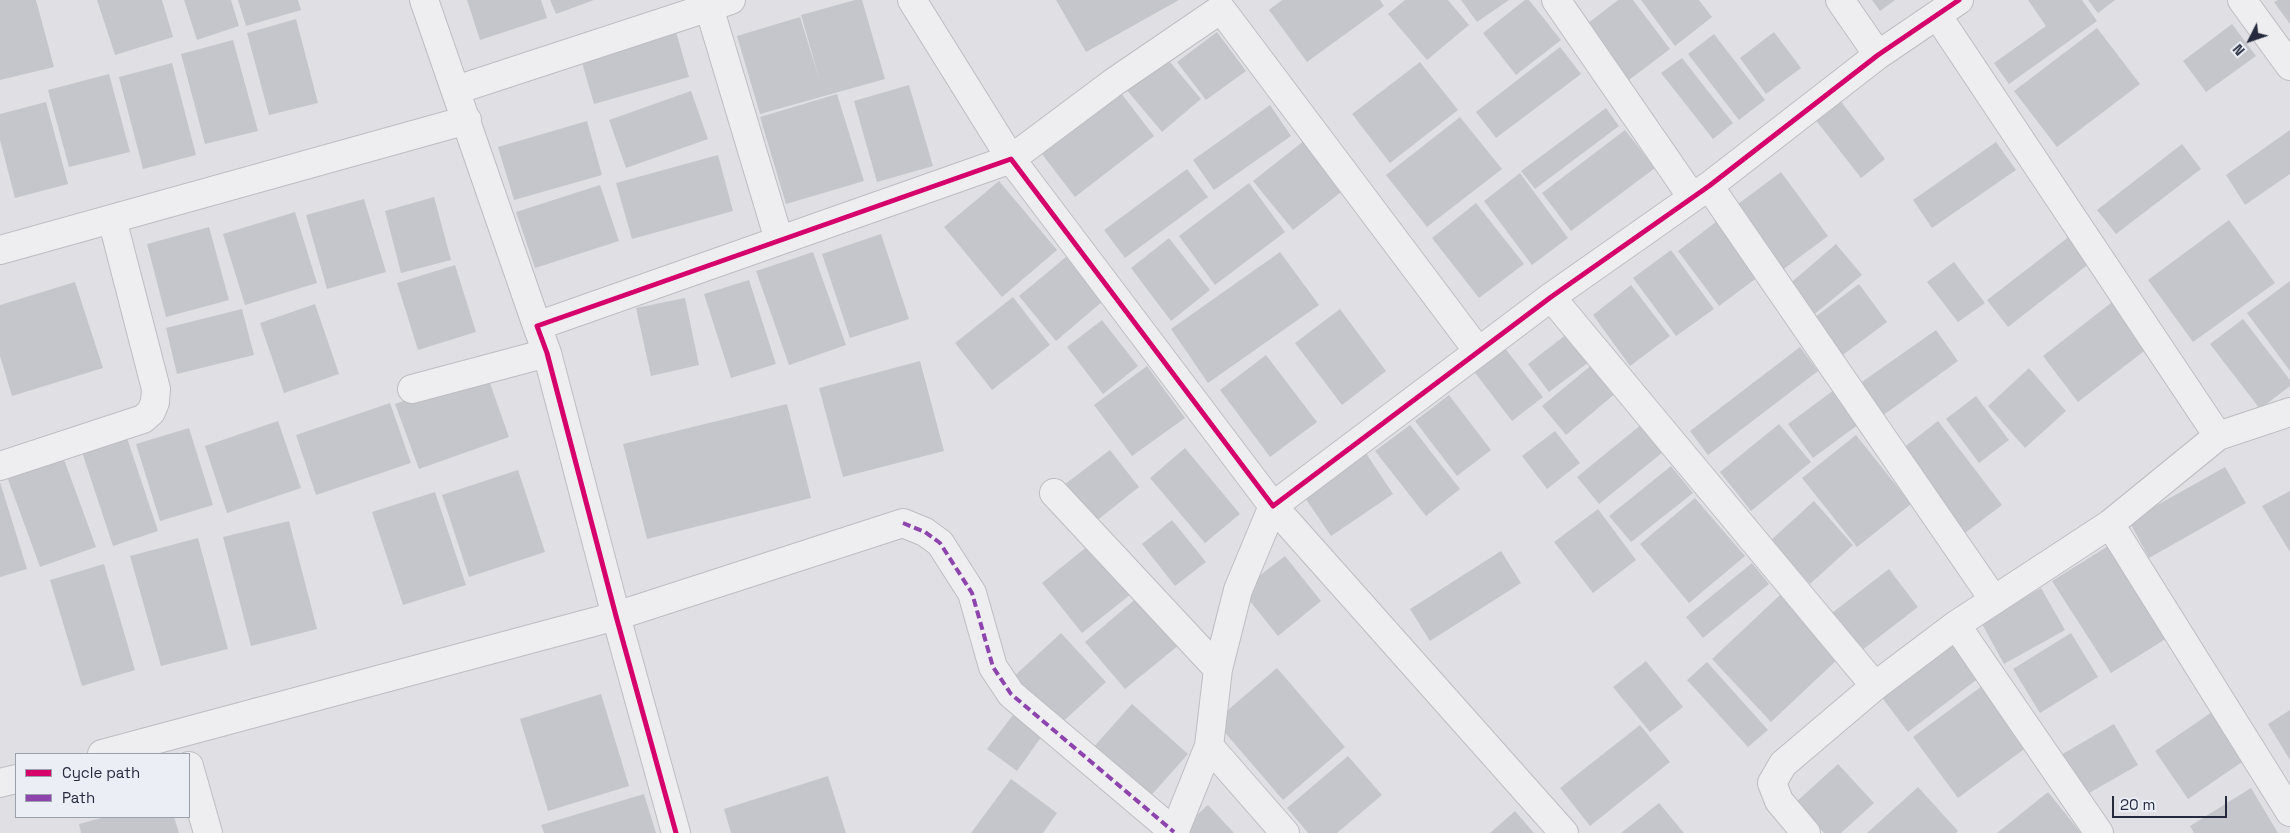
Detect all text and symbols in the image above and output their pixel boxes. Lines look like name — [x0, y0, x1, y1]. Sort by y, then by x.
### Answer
north arrow — [2225, 15, 2275, 65]
text: N — [2229, 40, 2249, 59]
legend — [15, 753, 190, 818]
text: Cycle path — [62, 763, 140, 782]
scale bar — [2115, 786, 2230, 818]
text: Path — [62, 788, 95, 807]
text: 20 m — [2120, 795, 2155, 814]

